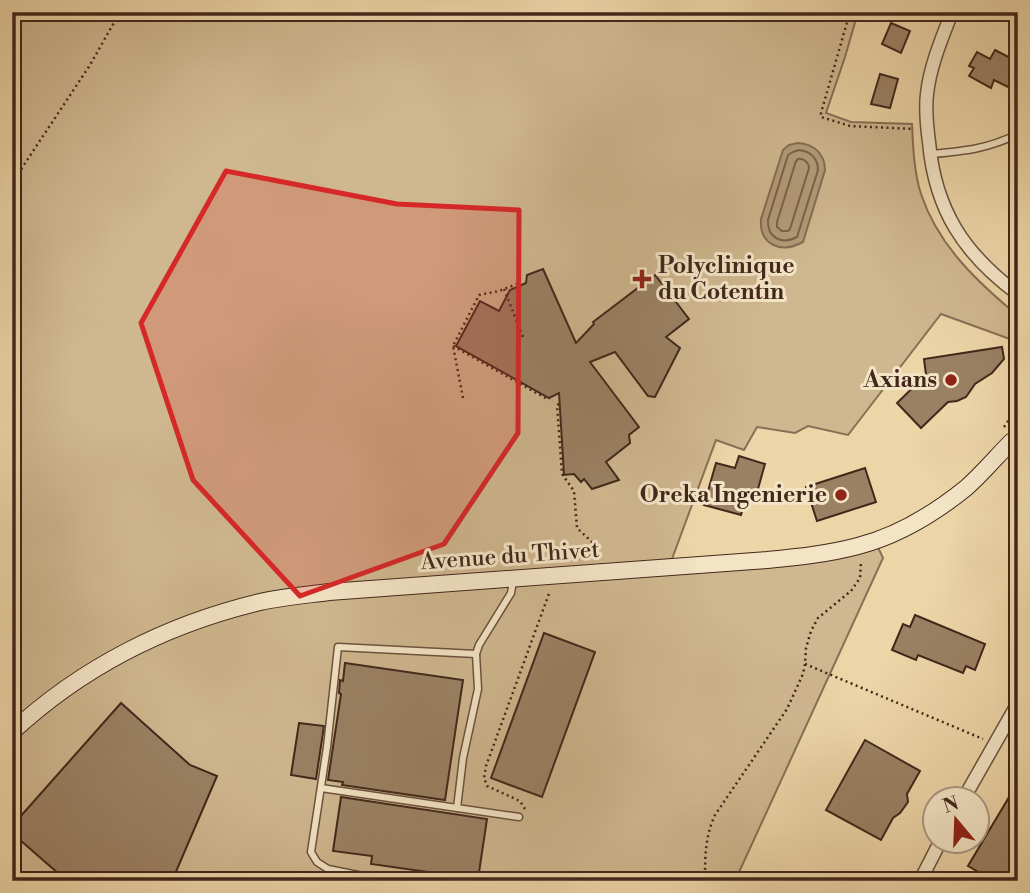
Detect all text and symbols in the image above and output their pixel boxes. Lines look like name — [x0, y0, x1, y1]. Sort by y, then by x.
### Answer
place label: Polyclinique du Cotentin — [658, 252, 795, 306]
marker: Polyclinique du Cotentin — [632, 269, 652, 289]
place label: Axians — [862, 366, 937, 394]
marker: Axians — [943, 372, 959, 388]
place label: Oreka Ingenierie — [640, 481, 827, 509]
marker: Oreka Ingenierie — [833, 487, 849, 503]
street label: Avenue du Thivet — [419, 536, 600, 576]
north arrow — [922, 784, 992, 854]
text: N — [940, 791, 962, 819]

